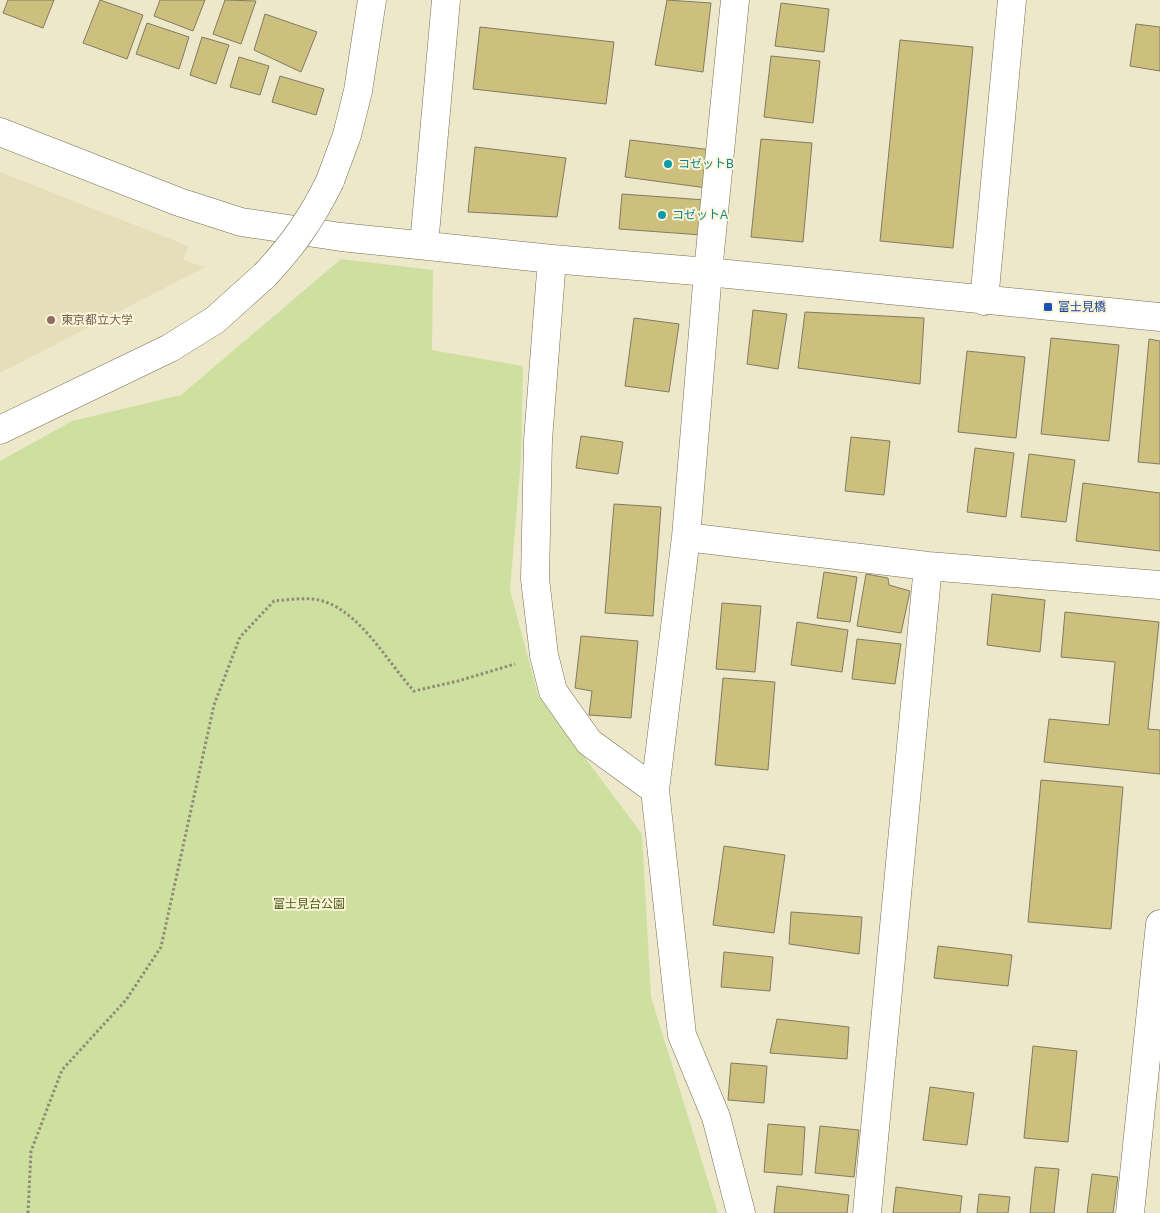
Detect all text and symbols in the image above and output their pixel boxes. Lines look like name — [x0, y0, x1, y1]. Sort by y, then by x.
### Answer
place label: コゼットB — [678, 157, 734, 171]
marker: コゼットB — [662, 158, 674, 170]
place label: コゼットA — [672, 208, 728, 222]
marker: コゼットA — [656, 209, 668, 221]
place label: 富士見橋 — [1058, 300, 1106, 314]
marker: 富士見橋 — [1042, 301, 1054, 313]
place label: 東京都立大学 — [61, 313, 133, 327]
marker: 東京都立大学 — [45, 314, 57, 326]
park label: 富士見台公園 — [273, 897, 345, 911]

